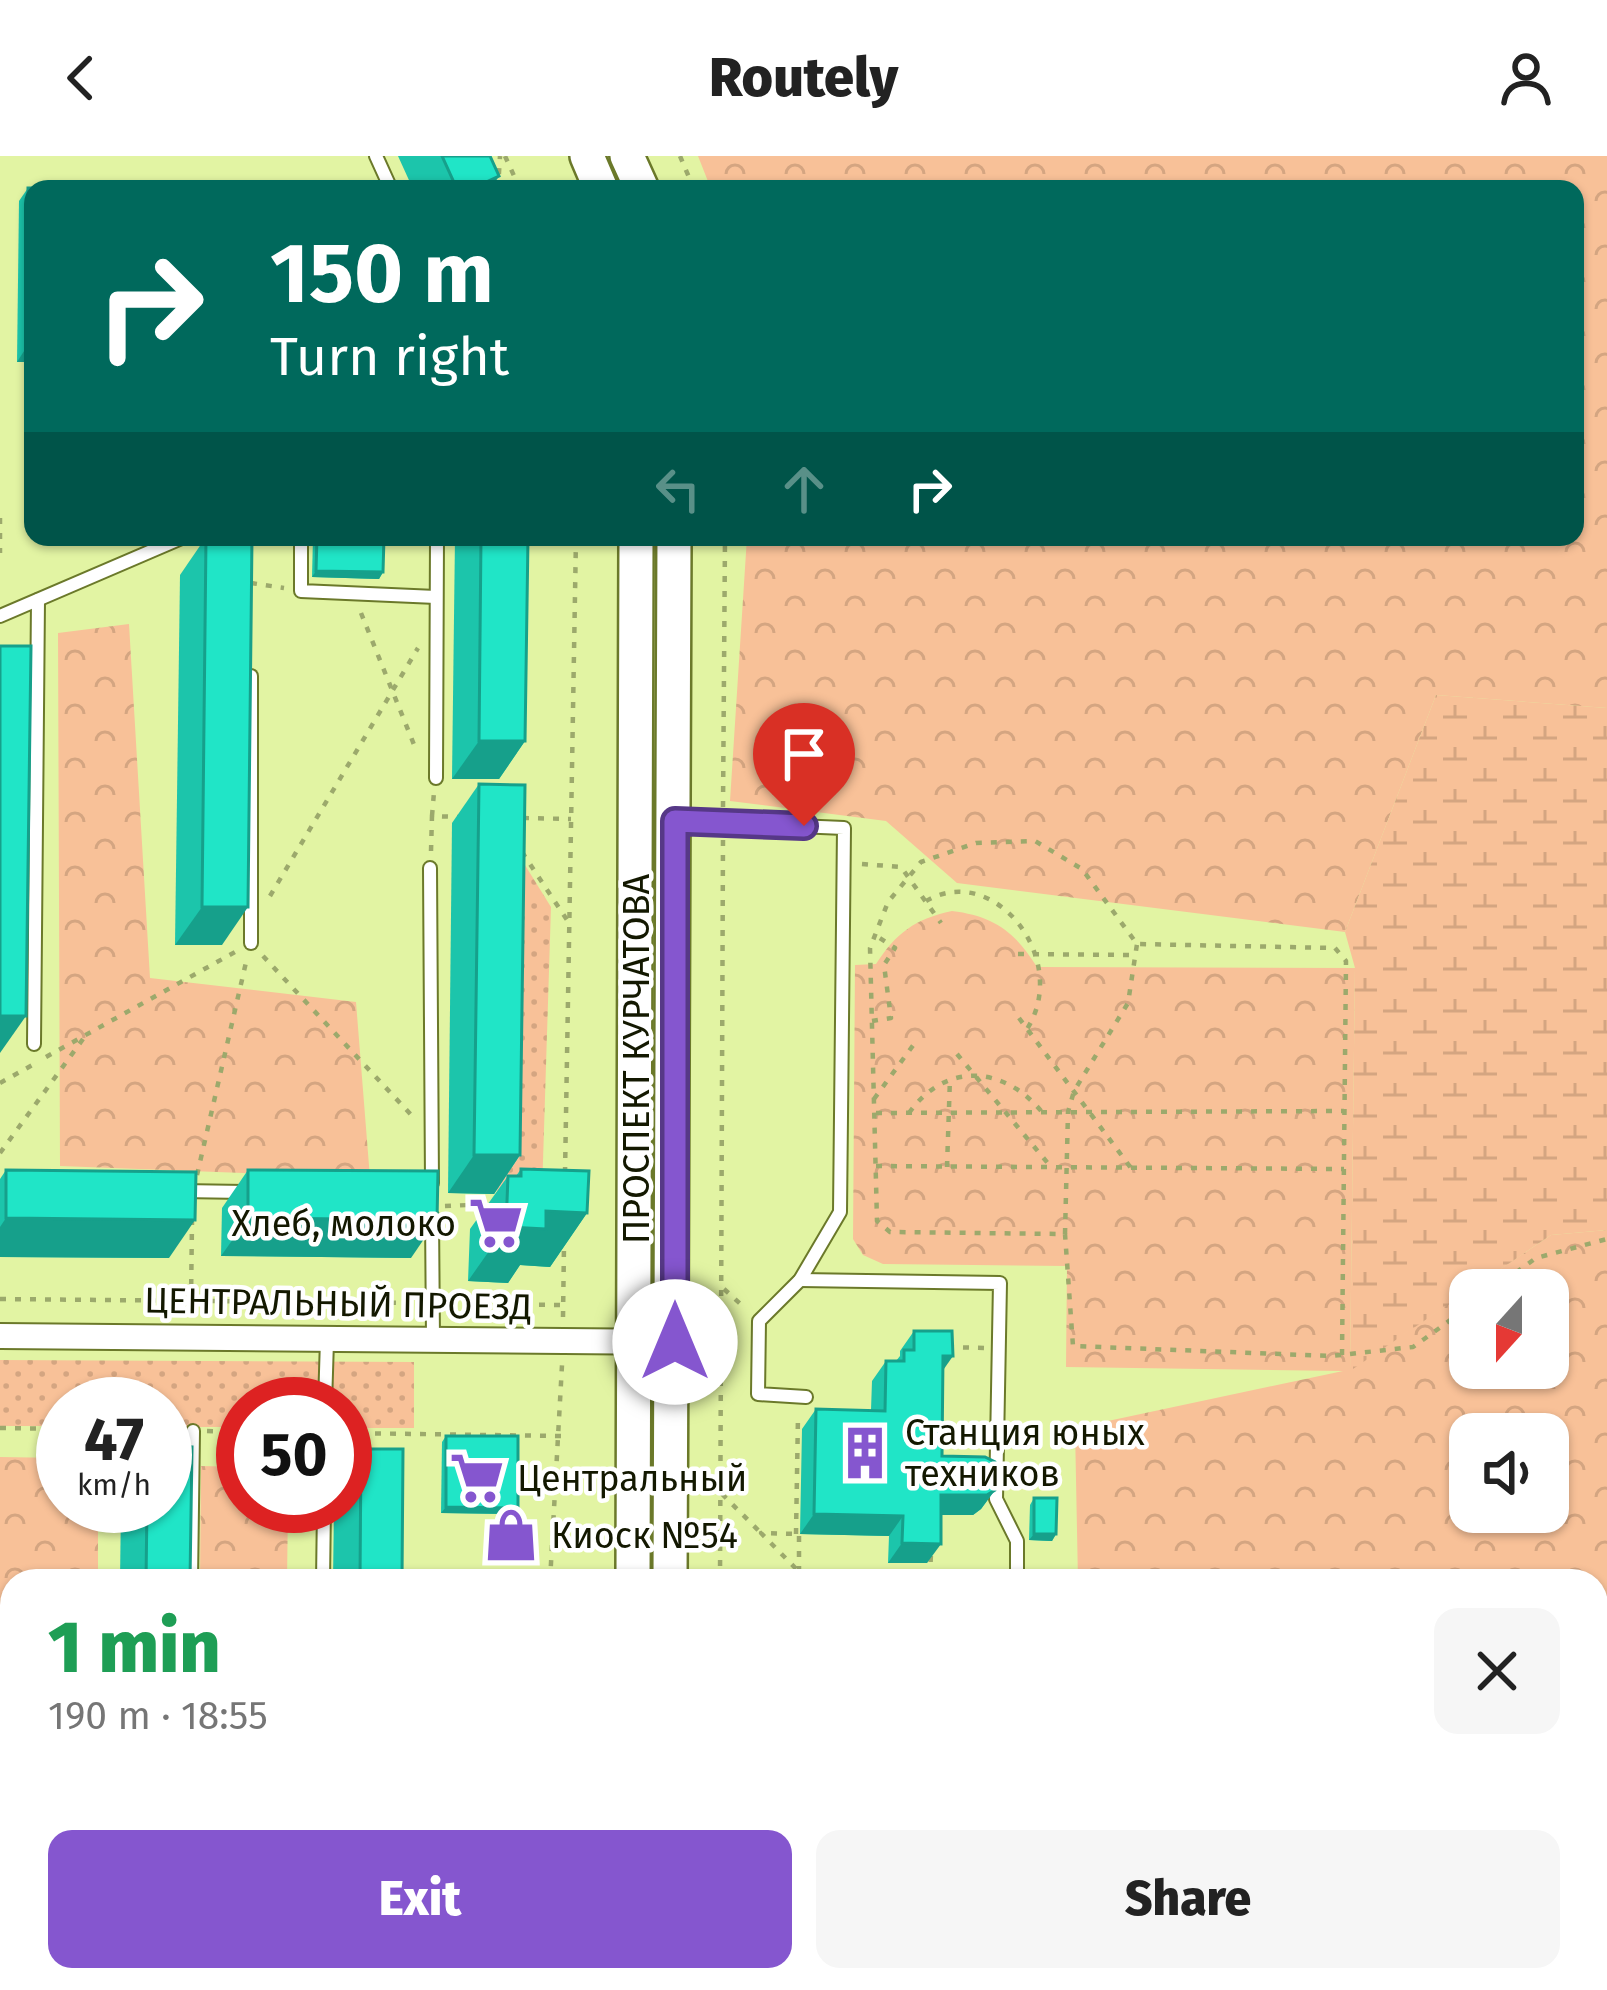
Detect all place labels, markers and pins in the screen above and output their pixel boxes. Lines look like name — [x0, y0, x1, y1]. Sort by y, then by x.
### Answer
pin — [753, 703, 855, 826]
supermarket icon: Хлеб, молоко — [467, 1194, 525, 1252]
place label: Хлеб, молоко — [232, 1202, 456, 1246]
place label: Станция юных техников — [905, 1411, 1145, 1496]
building icon: Станция юных техников — [836, 1424, 894, 1482]
supermarket icon: Центральный — [448, 1449, 506, 1507]
place label: Центральный — [517, 1457, 747, 1501]
shop icon: Киоск №54 — [482, 1506, 540, 1564]
place label: Киоск №54 — [551, 1514, 738, 1558]

